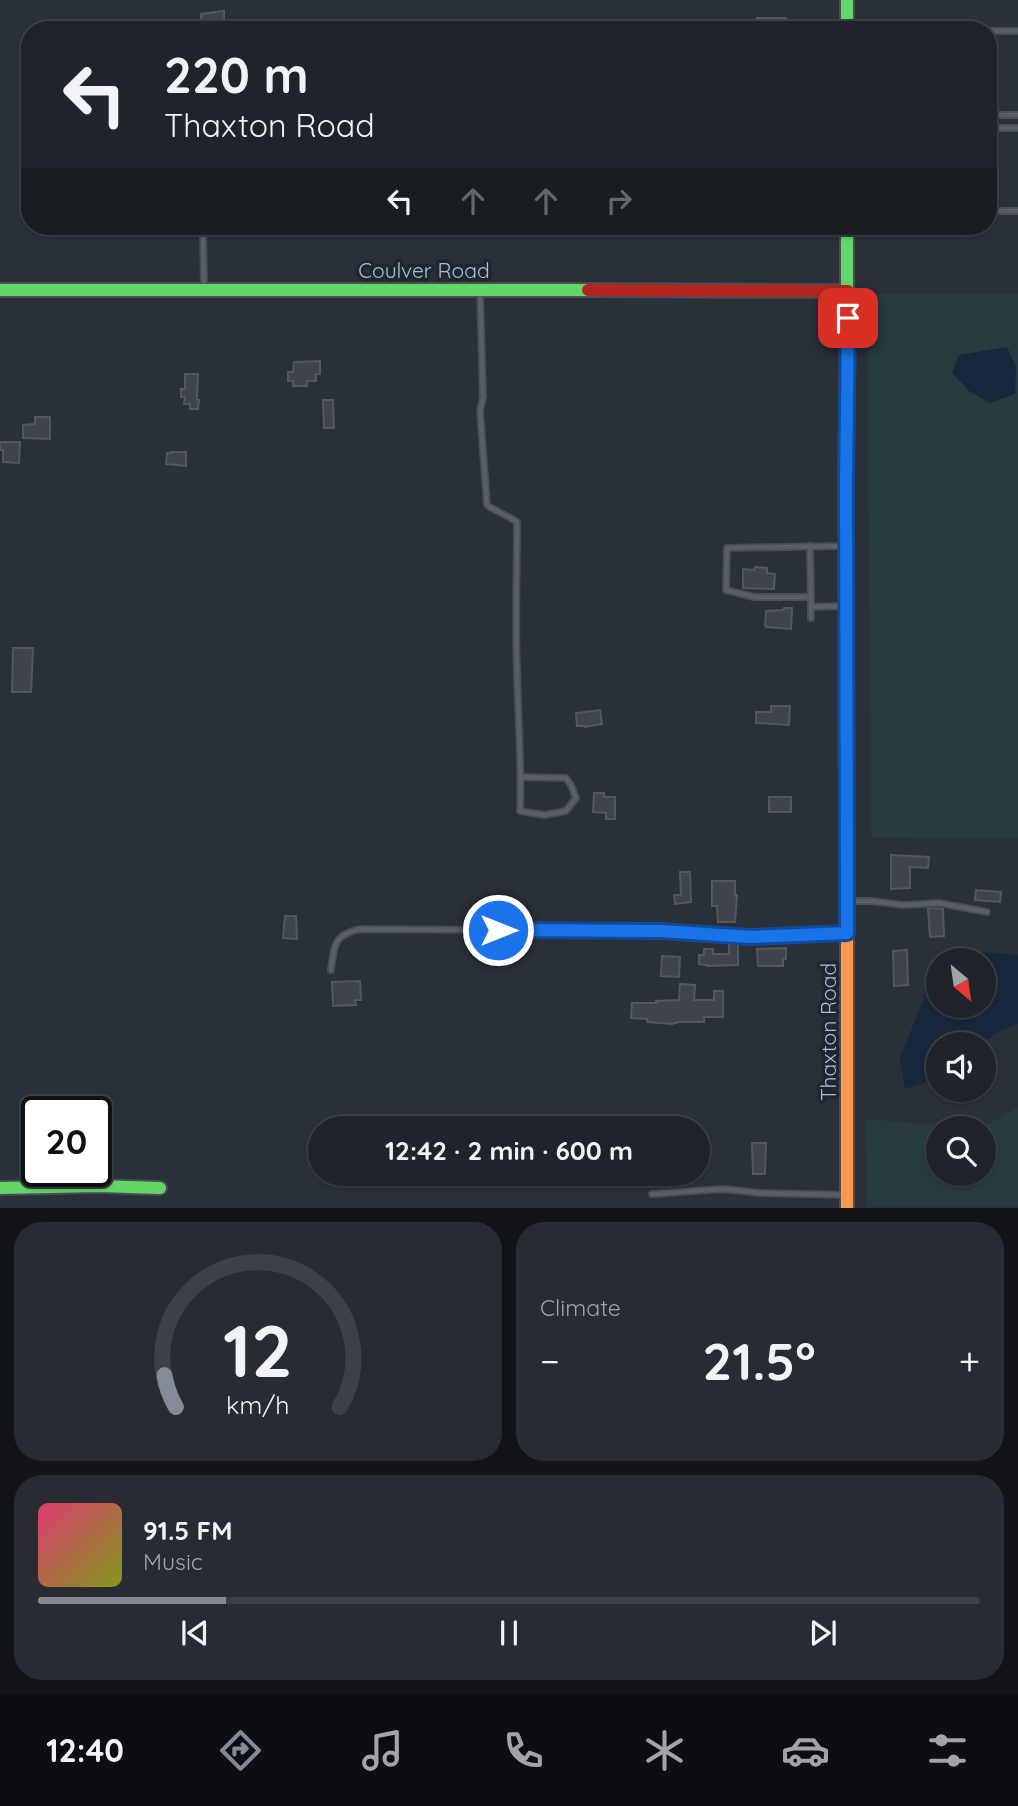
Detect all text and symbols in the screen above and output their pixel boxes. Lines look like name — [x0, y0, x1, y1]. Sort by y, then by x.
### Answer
text: 220 m — [164, 44, 309, 105]
icon: left — [49, 49, 140, 140]
text: Thaxton Road — [164, 105, 375, 145]
icon: left — [381, 182, 419, 220]
icon: ahead — [454, 182, 492, 220]
icon: ahead — [527, 182, 565, 220]
icon: right — [600, 182, 638, 220]
street label: Coulver Road — [358, 257, 490, 283]
pin — [818, 288, 878, 348]
icon: arrive — [829, 299, 867, 337]
position arrow — [461, 893, 535, 967]
north arrow — [926, 948, 996, 1018]
map controls — [926, 948, 996, 1186]
street label: Thaxton Road — [815, 963, 841, 1101]
button: sound — [926, 1032, 996, 1102]
speed limit sign: 20 — [21, 1096, 112, 1187]
button: search — [926, 1116, 996, 1186]
text: 12:42 · 2 min · 600 m — [385, 1134, 633, 1167]
text: Climate — [540, 1293, 621, 1322]
text: 12 — [223, 1305, 293, 1396]
text: 21.5° — [703, 1328, 816, 1393]
text: − — [540, 1337, 560, 1385]
text: + — [959, 1337, 980, 1385]
text: km/h — [226, 1389, 290, 1420]
text: 91.5 FM — [143, 1514, 233, 1547]
text: Music — [143, 1547, 203, 1576]
icon: previous — [176, 1614, 214, 1652]
icon: pause — [490, 1614, 528, 1652]
icon: next — [804, 1614, 842, 1652]
icon: directions — [216, 1726, 265, 1775]
icon: music — [358, 1726, 407, 1775]
icon: phone — [499, 1726, 548, 1775]
icon: climate — [640, 1726, 689, 1775]
icon: car — [781, 1726, 830, 1775]
icon: filters — [923, 1726, 972, 1775]
text: 12:40 — [46, 1730, 124, 1770]

